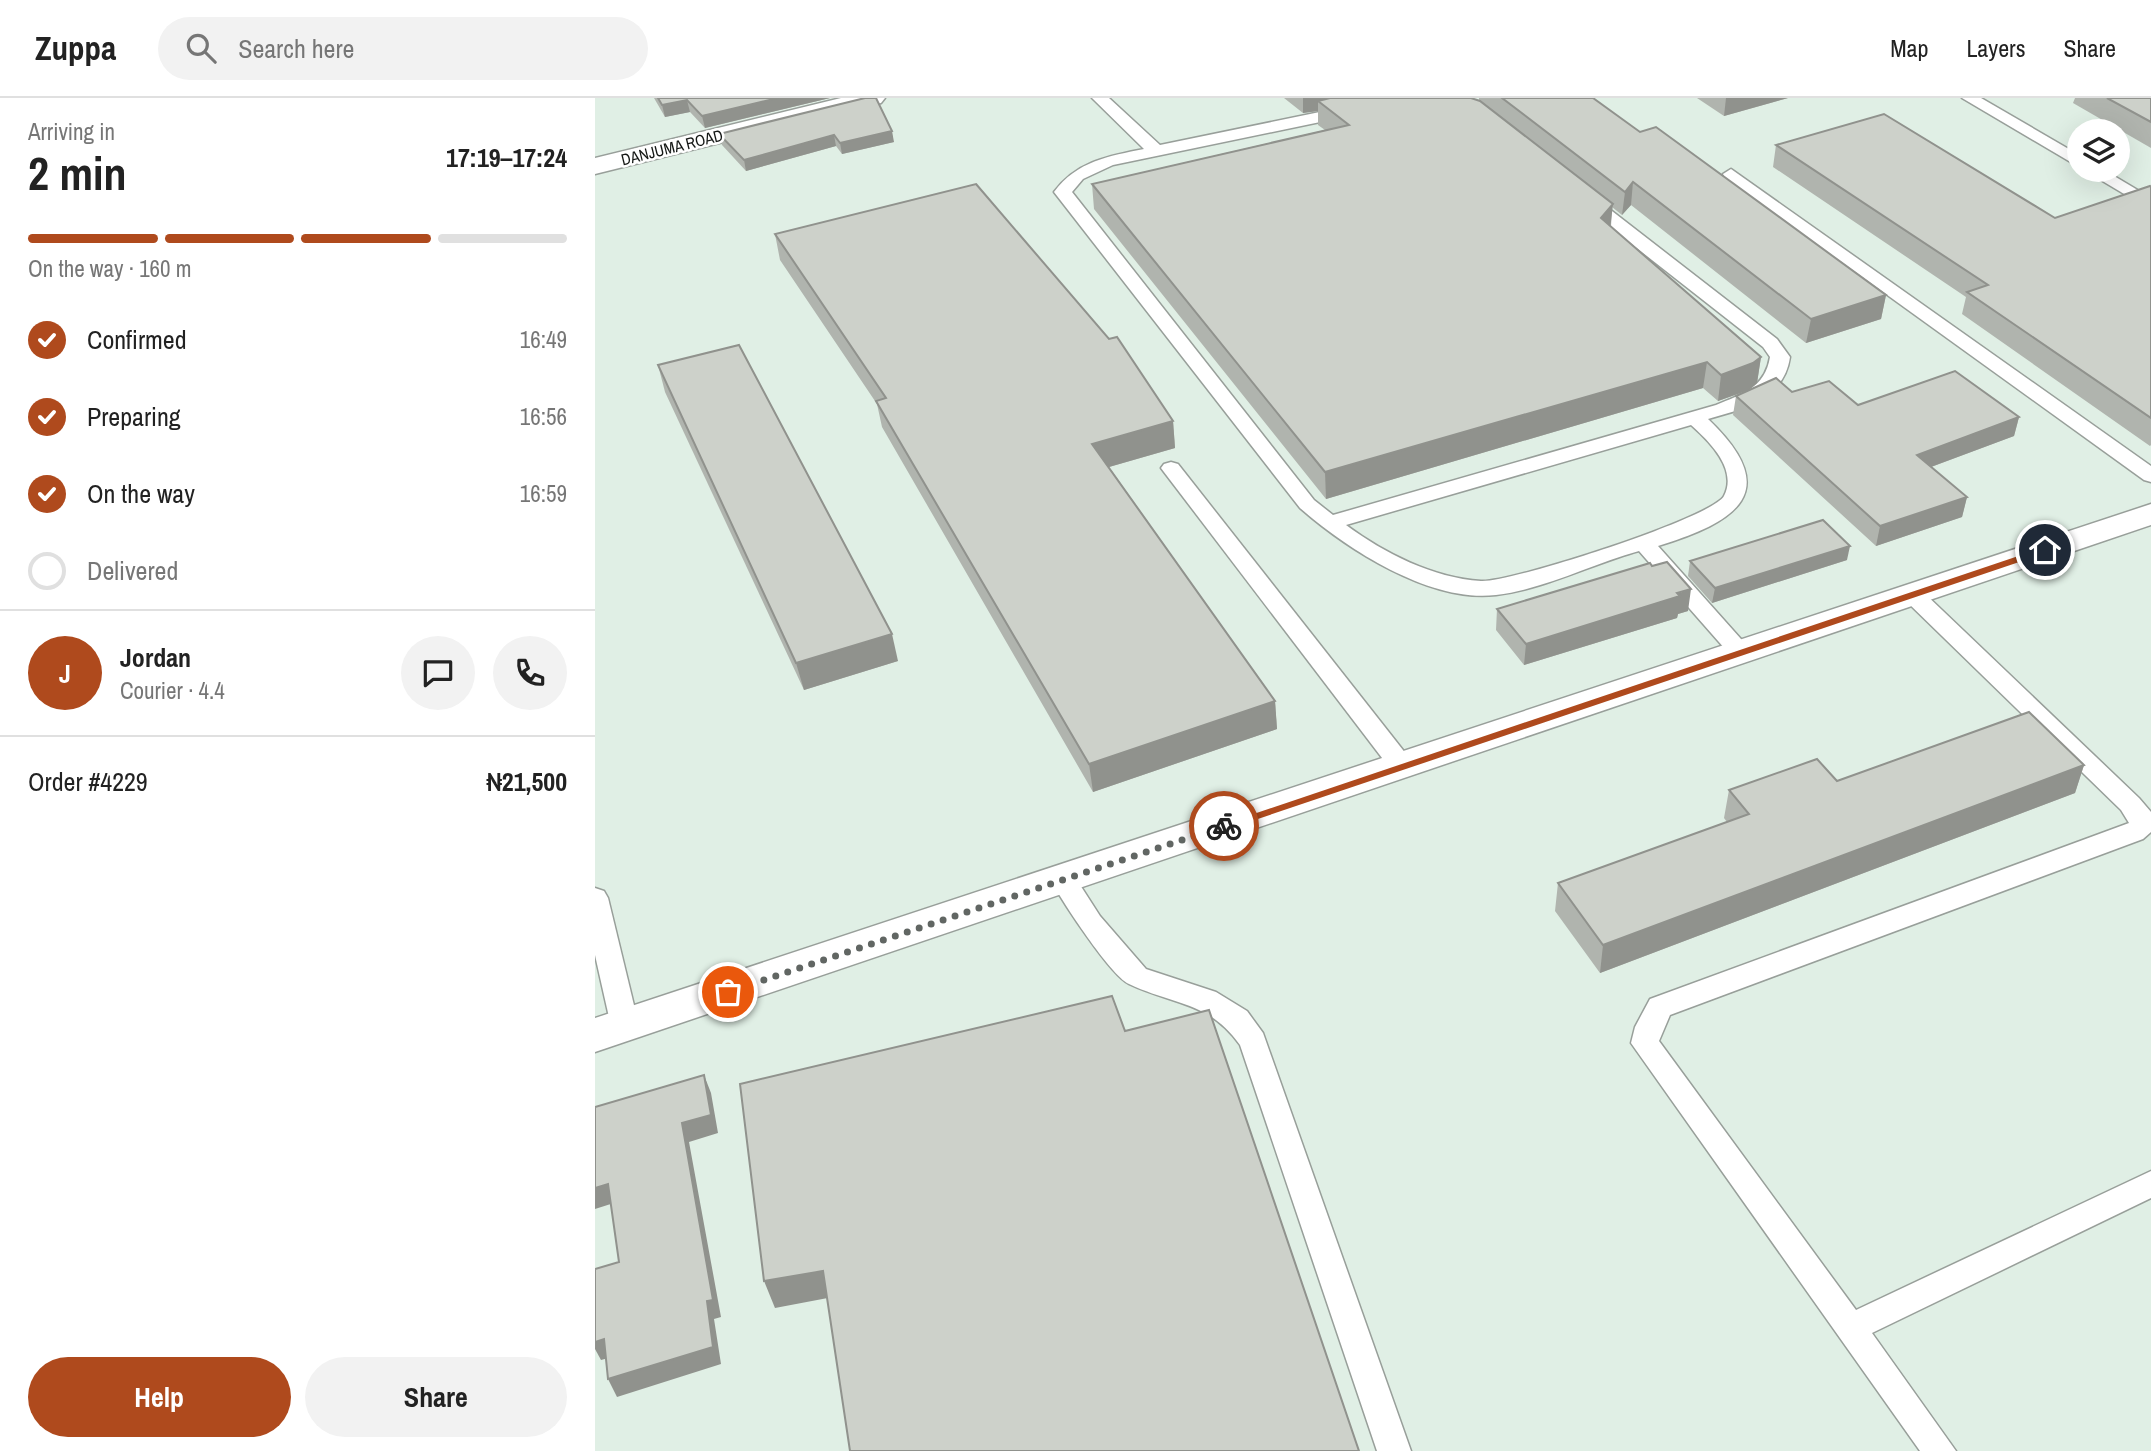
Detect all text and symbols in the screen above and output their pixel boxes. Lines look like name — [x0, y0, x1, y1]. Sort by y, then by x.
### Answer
search box — [158, 17, 648, 80]
text: Zuppa — [35, 26, 116, 70]
icon: search — [182, 29, 220, 67]
text: Search here — [238, 31, 354, 66]
text: Map — [1890, 32, 1928, 64]
text: Layers — [1966, 32, 2025, 64]
text: Share — [2063, 32, 2116, 64]
text: Arriving in — [28, 116, 115, 147]
map controls — [2067, 119, 2130, 182]
button: layers — [2067, 119, 2130, 182]
street label: DANJUMA ROAD — [619, 124, 725, 170]
text: 17:19–17:24 — [446, 140, 567, 175]
text: 2 min — [28, 142, 127, 204]
text: On the way · 160 m — [28, 253, 192, 284]
icon: check — [28, 321, 66, 359]
text: Confirmed — [87, 322, 187, 357]
text: 16:49 — [520, 324, 567, 355]
icon: check — [28, 398, 66, 436]
text: Preparing — [87, 399, 181, 434]
text: 16:56 — [520, 401, 567, 432]
icon: check — [28, 475, 66, 513]
text: On the way — [87, 476, 195, 511]
text: 16:59 — [520, 478, 567, 509]
pin — [2015, 520, 2075, 580]
icon: home — [2026, 531, 2064, 569]
text: Delivered — [87, 553, 178, 588]
button: chat — [401, 636, 475, 710]
button: phone — [493, 636, 567, 710]
text: Jordan — [120, 640, 191, 675]
text: J — [59, 656, 71, 691]
text: Courier · 4.4 — [120, 675, 225, 706]
text: Order #4229 — [28, 764, 148, 799]
text: ₦21,500 — [486, 764, 567, 799]
courier — [1189, 791, 1259, 861]
icon: bike — [1205, 807, 1243, 845]
pin — [698, 962, 758, 1022]
icon: bag — [709, 973, 747, 1011]
button: Help — [28, 1357, 291, 1437]
button: Share — [305, 1357, 567, 1437]

